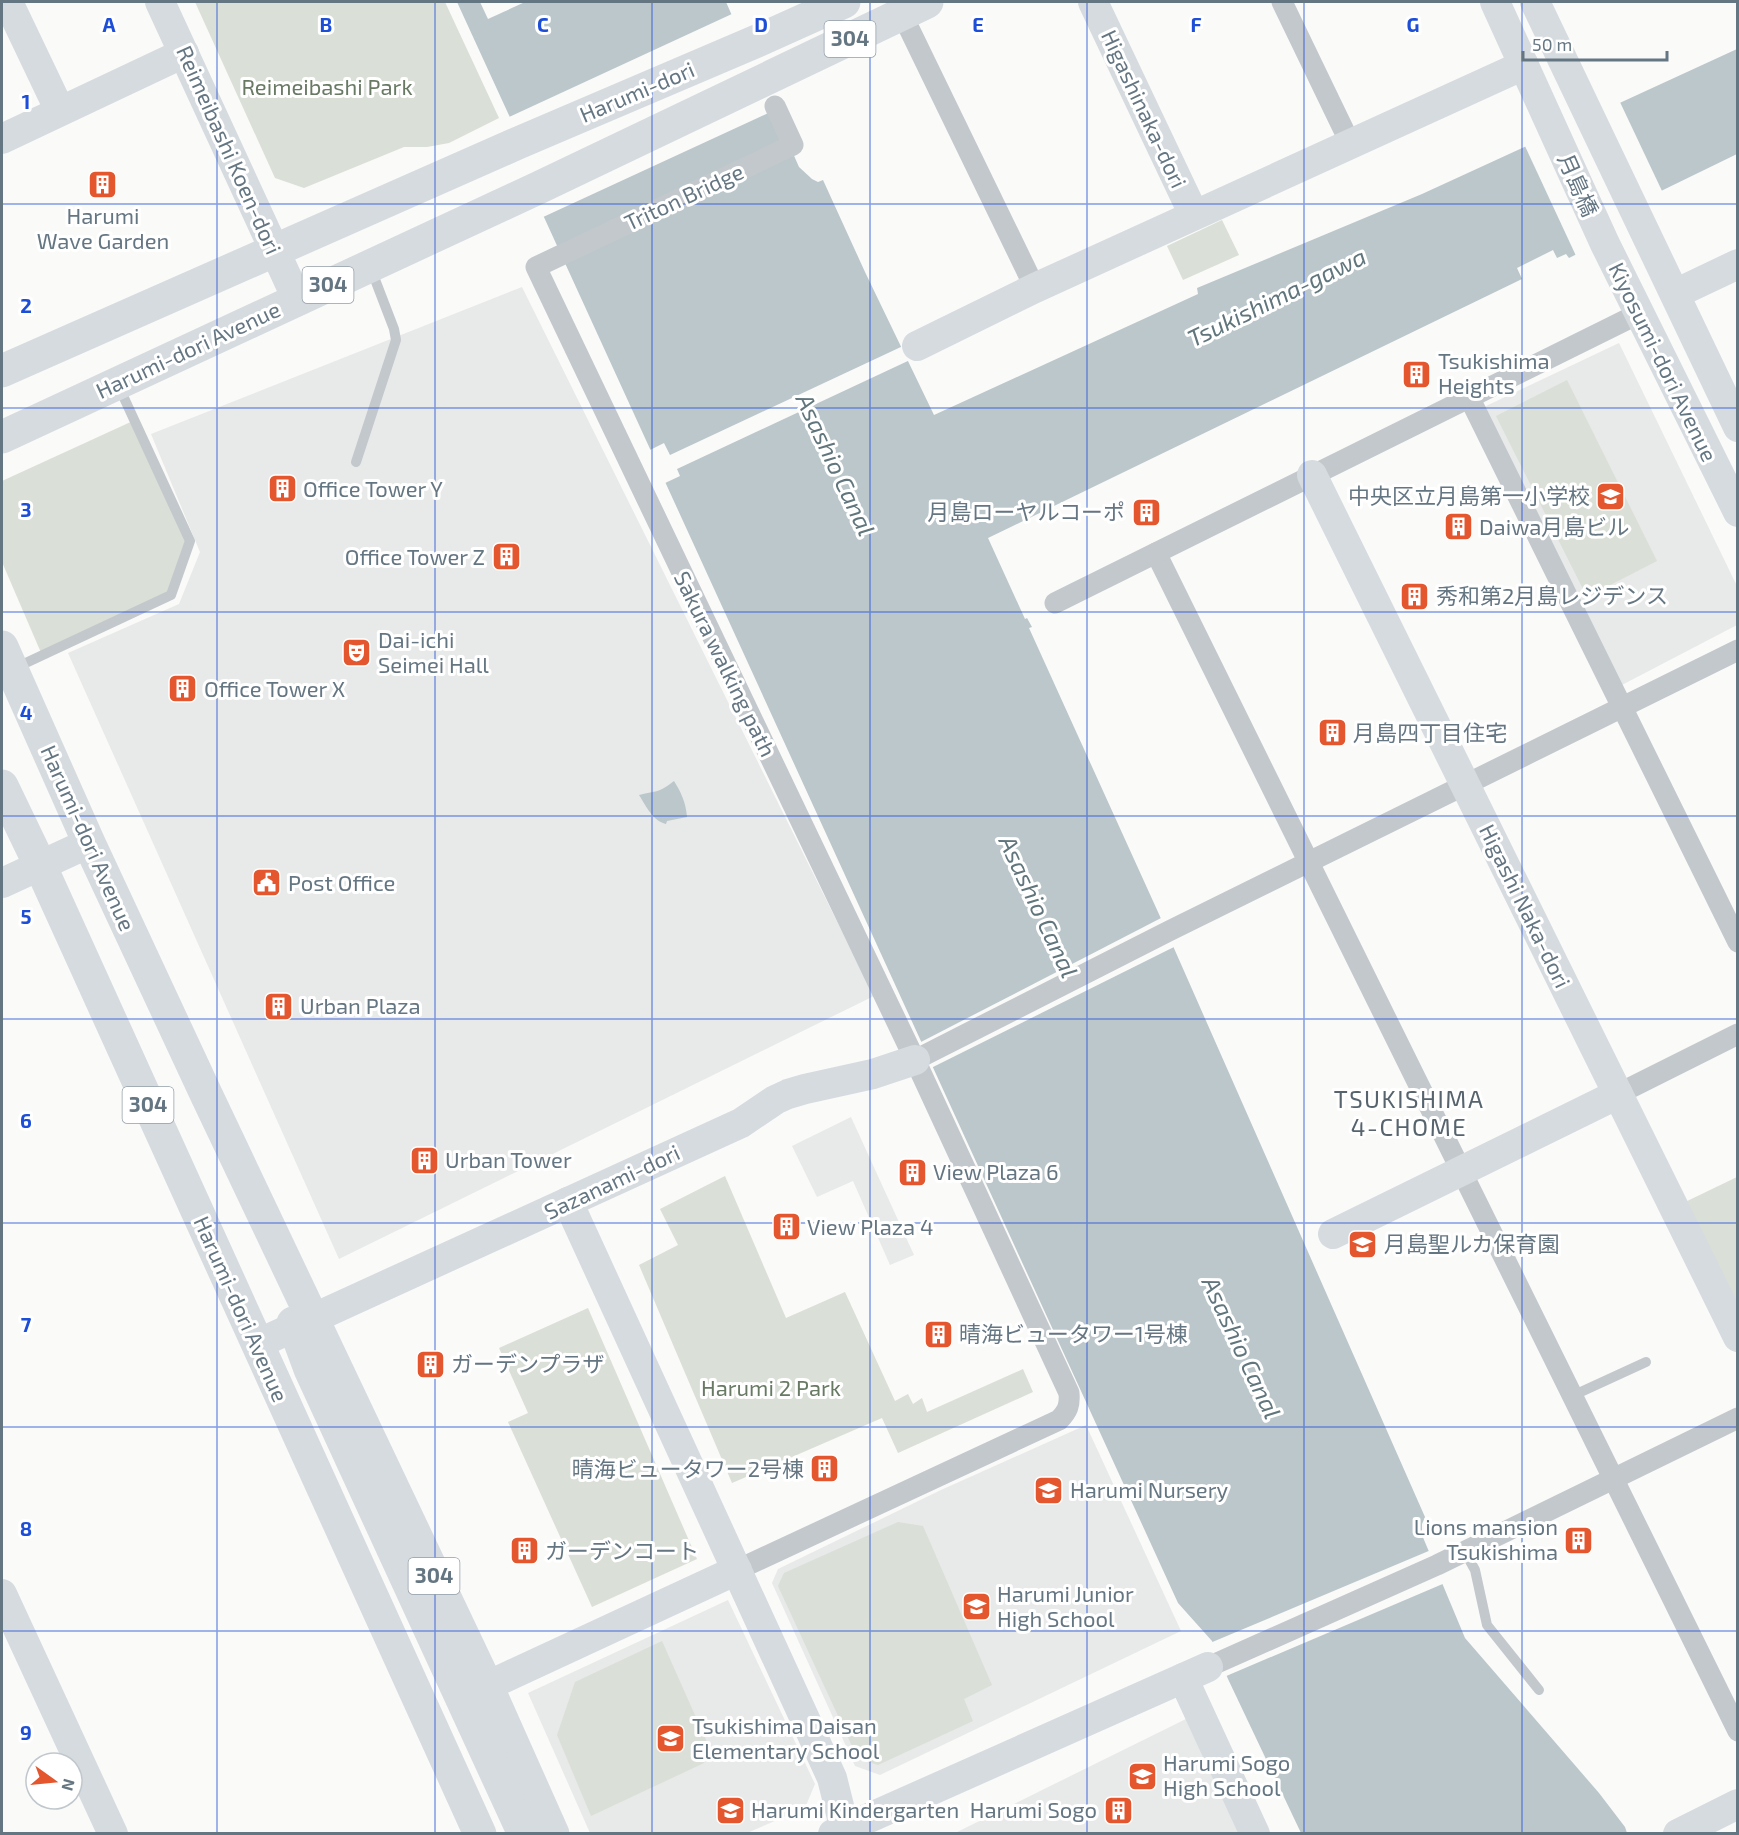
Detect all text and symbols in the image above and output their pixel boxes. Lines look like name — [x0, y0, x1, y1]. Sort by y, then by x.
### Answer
text: A — [102, 12, 116, 36]
text: B — [320, 12, 332, 36]
text: C — [537, 12, 549, 36]
text: D — [754, 12, 768, 36]
text: E — [972, 12, 984, 36]
text: F — [1190, 12, 1202, 36]
text: G — [1407, 12, 1419, 36]
road number: 304 — [824, 21, 876, 57]
scale bar — [1523, 24, 1667, 62]
street label: Higashinaka-dori — [1097, 25, 1193, 192]
text: 50 m — [1532, 33, 1572, 55]
street label: Reimeibashi Koen-dori — [172, 41, 288, 258]
street label: Harumi-dori — [575, 55, 698, 127]
park label: Reimeibashi Park — [241, 73, 413, 99]
text: 1 — [22, 89, 30, 113]
street label: 月島橋 — [1554, 149, 1604, 220]
street label: Triton Bridge — [620, 157, 747, 235]
building icon: Harumi Wave Garden — [87, 168, 119, 200]
place label: Harumi Wave Garden — [37, 202, 169, 253]
water label: Tsukishima-gawa — [1183, 241, 1370, 352]
street label: Kiyosumi-dori Avenue — [1604, 258, 1723, 465]
road number: 304 — [302, 267, 354, 303]
text: 2 — [20, 293, 32, 317]
street label: Harumi-dori Avenue — [91, 295, 284, 403]
place label: Tsukishima Heights — [1438, 347, 1550, 398]
building icon: Tsukishima Heights — [1401, 358, 1433, 390]
water label: Asashio Canal — [790, 388, 882, 540]
building icon: Office Tower Y — [266, 473, 298, 505]
place label: Office Tower Y — [303, 475, 443, 501]
school or university icon: 中央区立月島第一小学校 — [1595, 480, 1627, 512]
place label: 中央区立月島第一小学校 — [1348, 482, 1590, 508]
building icon: 月島ローヤルコーポ — [1130, 496, 1162, 528]
text: 3 — [20, 497, 32, 521]
place label: 月島ローヤルコーポ — [927, 498, 1125, 524]
building icon: Daiwa月島ビル — [1442, 511, 1474, 543]
place label: Daiwa月島ビル — [1479, 513, 1629, 539]
building icon: Office Tower Z — [490, 541, 522, 573]
place label: Office Tower Z — [345, 543, 485, 569]
street label: Sakura walking path — [670, 567, 782, 760]
building icon: 秀和第2月島レジデンス — [1399, 580, 1431, 612]
place label: 秀和第2月島レジデンス — [1436, 582, 1668, 608]
place label: Dai-ichi Seimei Hall — [378, 626, 489, 677]
theatre icon: Dai-ichi Seimei Hall — [341, 637, 373, 669]
building icon: Office Tower X — [167, 673, 199, 705]
place label: Office Tower X — [204, 675, 345, 701]
text: 4 — [20, 700, 33, 724]
building icon: 月島四丁目住宅 — [1316, 717, 1348, 749]
place label: 月島四丁目住宅 — [1353, 719, 1507, 745]
street label: Harumi-dori Avenue — [36, 741, 142, 934]
street label: Higashi Naka-dori — [1475, 819, 1577, 992]
water label: Asashio Canal — [993, 830, 1085, 982]
public building icon: Post Office — [251, 867, 283, 899]
place label: Post Office — [288, 869, 395, 895]
text: 5 — [20, 904, 32, 928]
building icon: Urban Plaza — [263, 990, 295, 1022]
place label: Urban Plaza — [300, 992, 421, 1018]
district label: TSUKISHIMA 4-CHOME — [1334, 1084, 1484, 1141]
road number: 304 — [122, 1087, 174, 1123]
text: 6 — [20, 1108, 32, 1132]
street label: Sazanami-dori — [540, 1138, 683, 1224]
building icon: Urban Tower — [408, 1144, 440, 1176]
place label: Urban Tower — [445, 1146, 572, 1172]
building icon: View Plaza 6 — [896, 1156, 928, 1188]
place label: View Plaza 6 — [933, 1158, 1059, 1184]
building icon: View Plaza 4 — [770, 1211, 802, 1243]
street label: Harumi-dori Avenue — [189, 1212, 295, 1405]
place label: View Plaza 4 — [807, 1213, 934, 1239]
school or university icon: 月島聖ルカ保育園 — [1347, 1228, 1379, 1260]
place label: 月島聖ルカ保育園 — [1384, 1230, 1559, 1256]
water label: Asashio Canal — [1196, 1271, 1288, 1423]
text: 7 — [21, 1312, 32, 1336]
building icon: 晴海ビュータワー1号棟 — [922, 1318, 954, 1350]
place label: 晴海ビュータワー1号棟 — [959, 1320, 1188, 1346]
building icon: ガーデンプラザ — [414, 1348, 446, 1380]
place label: ガーデンプラザ — [451, 1350, 604, 1376]
park label: Harumi 2 Park — [701, 1374, 841, 1400]
building icon: 晴海ビュータワー2号棟 — [809, 1453, 841, 1485]
place label: 晴海ビュータワー2号棟 — [572, 1455, 804, 1481]
school or university icon: Harumi Nursery — [1033, 1474, 1065, 1506]
place label: Harumi Nursery — [1070, 1476, 1228, 1502]
place label: Lions mansion Tsukishima — [1414, 1513, 1558, 1564]
text: 8 — [20, 1516, 32, 1540]
building icon: Lions mansion Tsukishima — [1563, 1524, 1595, 1556]
building icon: ガーデンコート — [508, 1535, 540, 1567]
place label: ガーデンコート — [545, 1537, 699, 1563]
road number: 304 — [408, 1558, 460, 1594]
place label: Harumi Junior High School — [997, 1580, 1134, 1631]
school or university icon: Harumi Junior High School — [960, 1591, 992, 1623]
place label: Tsukishima Daisan Elementary School — [692, 1712, 880, 1763]
text: 9 — [20, 1720, 32, 1744]
school or university icon: Tsukishima Daisan Elementary School — [655, 1723, 687, 1755]
place label: Harumi Sogo High School — [1163, 1749, 1290, 1800]
north arrow — [24, 1751, 84, 1811]
school or university icon: Harumi Sogo High School — [1126, 1760, 1158, 1792]
text: N — [58, 1777, 80, 1793]
school or university icon: Harumi Kindergarten — [714, 1794, 746, 1826]
building icon: Harumi Sogo — [1102, 1794, 1134, 1826]
place label: Harumi Kindergarten — [751, 1796, 959, 1822]
place label: Harumi Sogo — [970, 1796, 1097, 1822]

